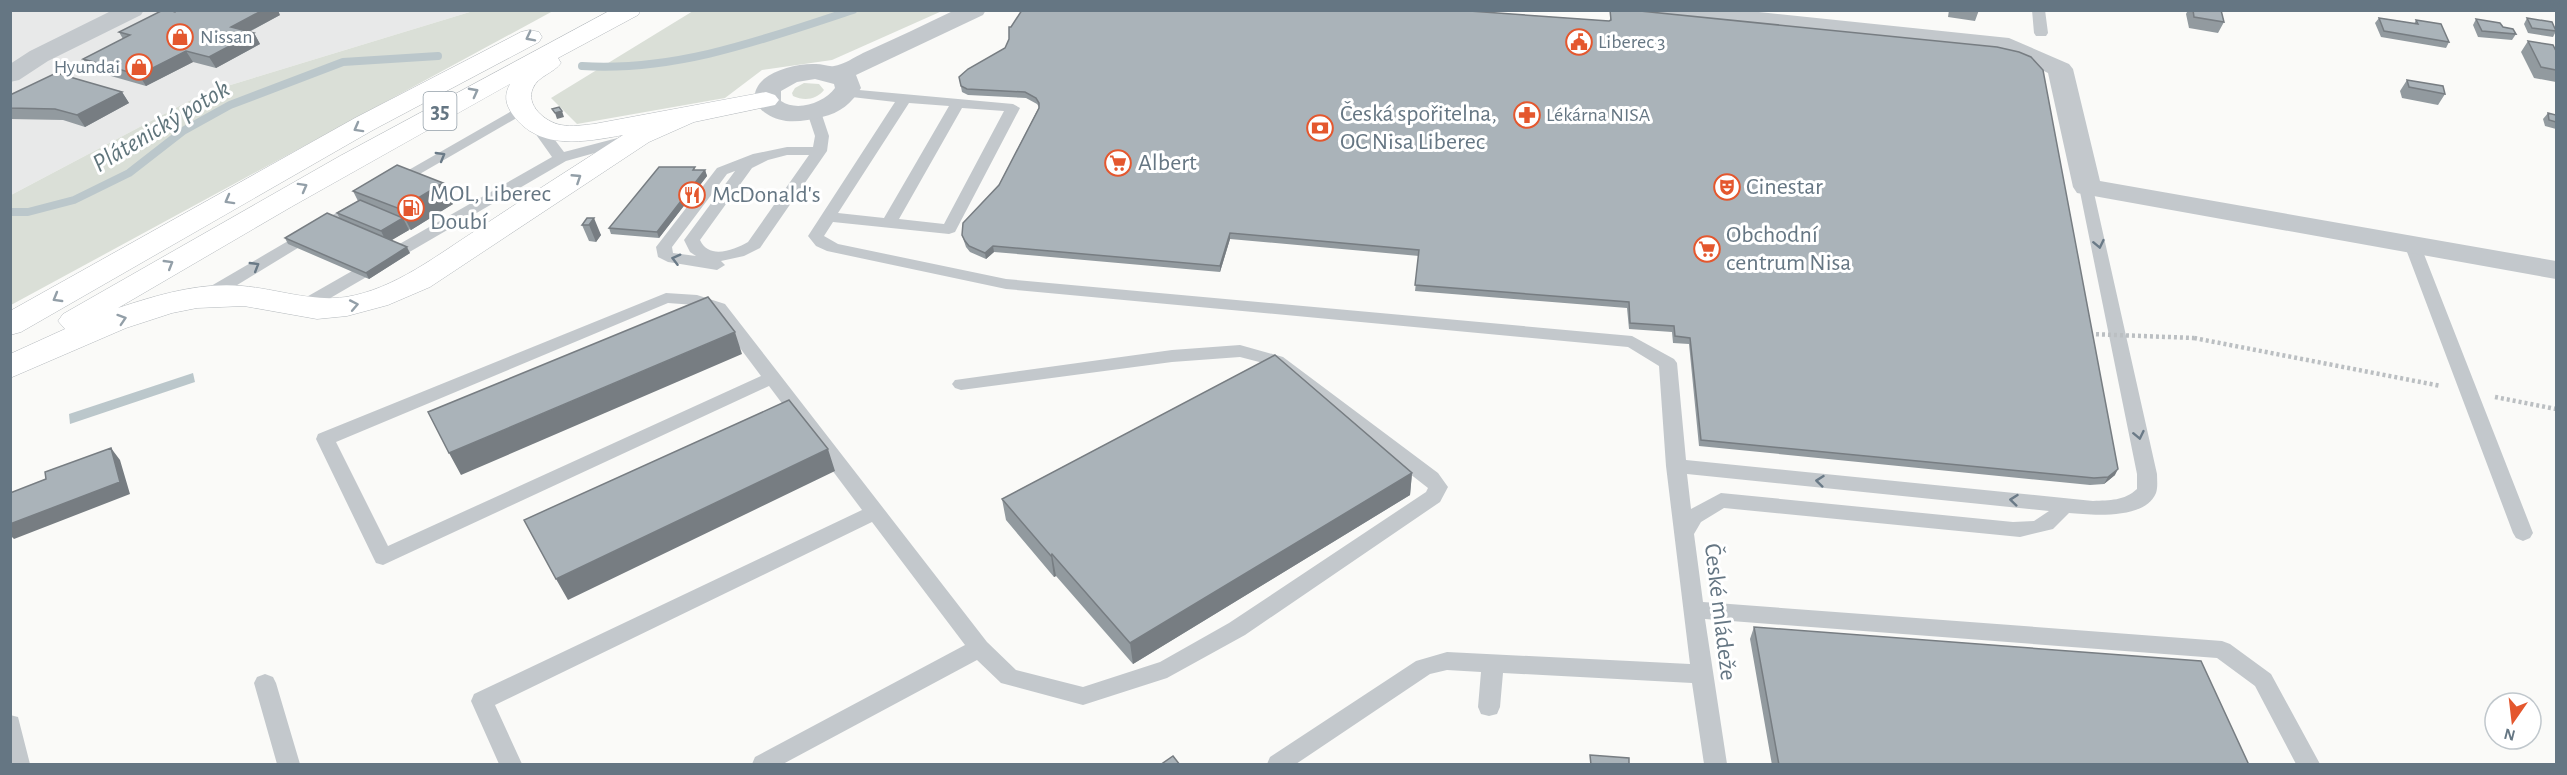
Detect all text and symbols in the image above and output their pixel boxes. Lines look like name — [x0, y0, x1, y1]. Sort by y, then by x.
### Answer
shop icon: Nissan — [165, 22, 195, 52]
place label: Nissan — [200, 27, 253, 47]
public building icon: Liberec 3 — [1564, 27, 1594, 57]
one-way arrow — [526, 30, 537, 41]
place label: Liberec 3 — [1598, 32, 1666, 52]
shop icon: Hyundai — [124, 52, 154, 82]
place label: Hyundai — [54, 57, 120, 77]
water label: Plátenický potok — [88, 75, 234, 177]
one-way arrow — [467, 88, 478, 99]
road number: 35 — [424, 92, 456, 130]
pharmacy icon: Lékárna NISA — [1512, 100, 1542, 130]
place label: Česká spořitelna, OC Nisa Liberec — [1340, 101, 1497, 154]
place label: Lékárna NISA — [1546, 105, 1651, 125]
bank icon: Česká spořitelna, OC Nisa Liberec — [1305, 113, 1335, 143]
one-way arrow — [354, 121, 364, 132]
supermarket icon: Albert — [1103, 148, 1133, 178]
place label: Albert — [1138, 151, 1197, 175]
one-way arrow — [435, 152, 445, 164]
theatre icon: Cinestar — [1712, 172, 1742, 202]
one-way arrow — [571, 173, 581, 185]
place label: Cinestar — [1746, 175, 1823, 199]
restaurant icon: McDonald's — [677, 180, 707, 210]
one-way arrow — [297, 182, 307, 194]
place label: MOL, Liberec Doubí — [430, 182, 551, 234]
place label: McDonald's — [712, 183, 821, 207]
one-way arrow — [225, 193, 235, 204]
fuel station icon: MOL, Liberec Doubí — [396, 193, 426, 223]
place label: Obchodní centrum Nisa — [1726, 223, 1851, 275]
supermarket icon: Obchodní centrum Nisa — [1692, 234, 1722, 264]
one-way arrow — [2092, 239, 2105, 249]
one-way arrow — [671, 253, 681, 266]
one-way arrow — [163, 260, 173, 272]
one-way arrow — [249, 262, 259, 274]
one-way arrow — [53, 291, 63, 302]
one-way arrow — [349, 299, 359, 312]
one-way arrow — [116, 314, 127, 326]
one-way arrow — [2132, 430, 2145, 440]
one-way arrow — [1816, 475, 1825, 488]
one-way arrow — [2010, 494, 2019, 507]
street label: České mládeže — [1700, 542, 1741, 682]
north arrow — [2483, 691, 2543, 751]
text: N — [2502, 725, 2517, 744]

